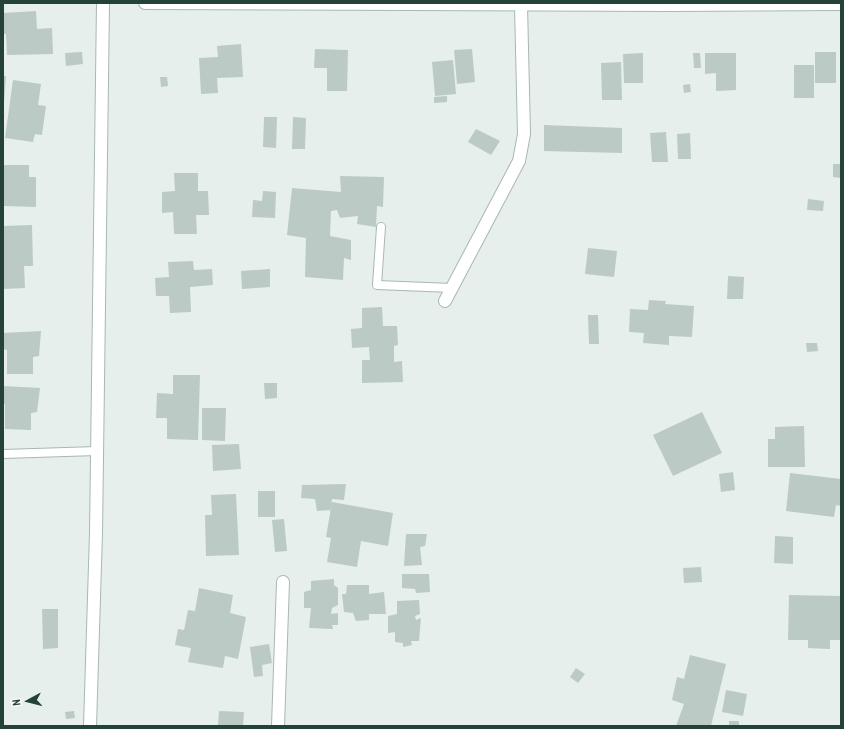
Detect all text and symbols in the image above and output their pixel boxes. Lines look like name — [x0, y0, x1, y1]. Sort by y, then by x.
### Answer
north arrow — [8, 681, 48, 721]
text: N — [9, 699, 23, 706]

